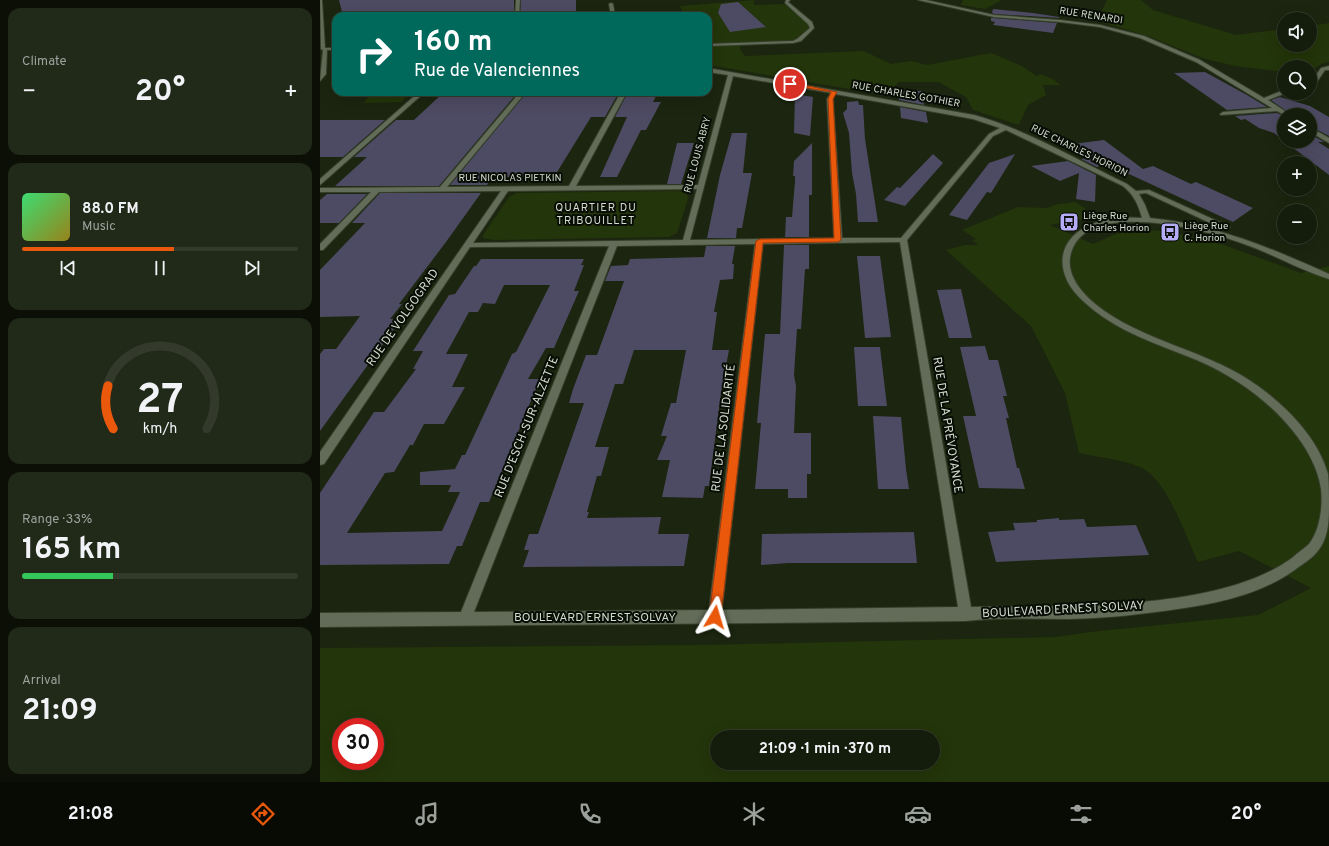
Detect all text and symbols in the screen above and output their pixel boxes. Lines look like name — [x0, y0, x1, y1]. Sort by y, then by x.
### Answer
street label: RUE RENARDI — [1058, 5, 1124, 27]
map controls — [1277, 12, 1317, 244]
button: sound — [1277, 12, 1317, 52]
text: 160 m — [414, 25, 492, 61]
icon: right — [348, 28, 400, 80]
text: Climate — [22, 54, 67, 70]
text: Rue de Valenciennes — [414, 60, 580, 83]
button: search — [1277, 60, 1317, 100]
pin — [773, 67, 807, 101]
icon: arrive — [779, 73, 801, 95]
text: 20° — [135, 74, 185, 111]
text: − — [22, 79, 36, 106]
text: + — [284, 79, 298, 106]
street label: RUE CHARLES GOTHIER — [851, 79, 961, 111]
button: layers — [1277, 108, 1317, 148]
street label: RUE LOUIS ABRY — [682, 115, 715, 195]
street label: RUE CHARLES HORION — [1029, 122, 1129, 180]
button: + — [1277, 156, 1317, 196]
street label: RUE NICOLAS PIETKIN — [458, 172, 562, 185]
text: 88.0 FM — [82, 200, 139, 219]
district label: QUARTIER DU TRIBOUILLET — [555, 201, 637, 228]
button: − — [1277, 204, 1317, 244]
place label: Liège Rue Charles Horion — [1083, 210, 1149, 235]
bus stop icon: Liège Rue Charles Horion — [1058, 211, 1080, 233]
text: Music — [82, 219, 116, 235]
place label: Liège Rue C. Horion — [1184, 220, 1228, 245]
bus stop icon: Liège Rue C. Horion — [1159, 221, 1181, 243]
icon: previous — [57, 257, 79, 279]
icon: pause — [149, 257, 171, 279]
icon: next — [241, 257, 263, 279]
street label: RUE DE VOLGOGRAD — [363, 266, 443, 370]
street label: RUE D'ESCH-SUR-ALZETTE — [491, 354, 563, 500]
street label: RUE DE LA PRÉVOYANCE — [928, 356, 966, 494]
street label: RUE DE LA SOLIDARITÉ — [708, 363, 740, 493]
text: 27 — [136, 375, 184, 428]
text: km/h — [143, 420, 177, 438]
text: Range · 33% — [22, 512, 92, 528]
text: 165 km — [22, 532, 121, 569]
position arrow — [694, 596, 736, 638]
street label: BOULEVARD ERNEST SOLVAY — [982, 598, 1145, 622]
street label: BOULEVARD ERNEST SOLVAY — [514, 610, 676, 626]
text: Arrival — [22, 673, 61, 689]
text: 21:09 — [22, 693, 98, 730]
speed limit sign: 30 — [332, 718, 384, 770]
text: 21:09 · 1 min · 370 m — [759, 740, 891, 759]
icon: directions — [249, 800, 277, 828]
icon: music — [413, 800, 441, 828]
icon: phone — [576, 800, 604, 828]
icon: climate — [740, 800, 768, 828]
icon: car — [904, 800, 932, 828]
icon: filters — [1067, 800, 1095, 828]
text: 21:08 — [68, 803, 114, 826]
text: 20° — [1231, 803, 1261, 826]

